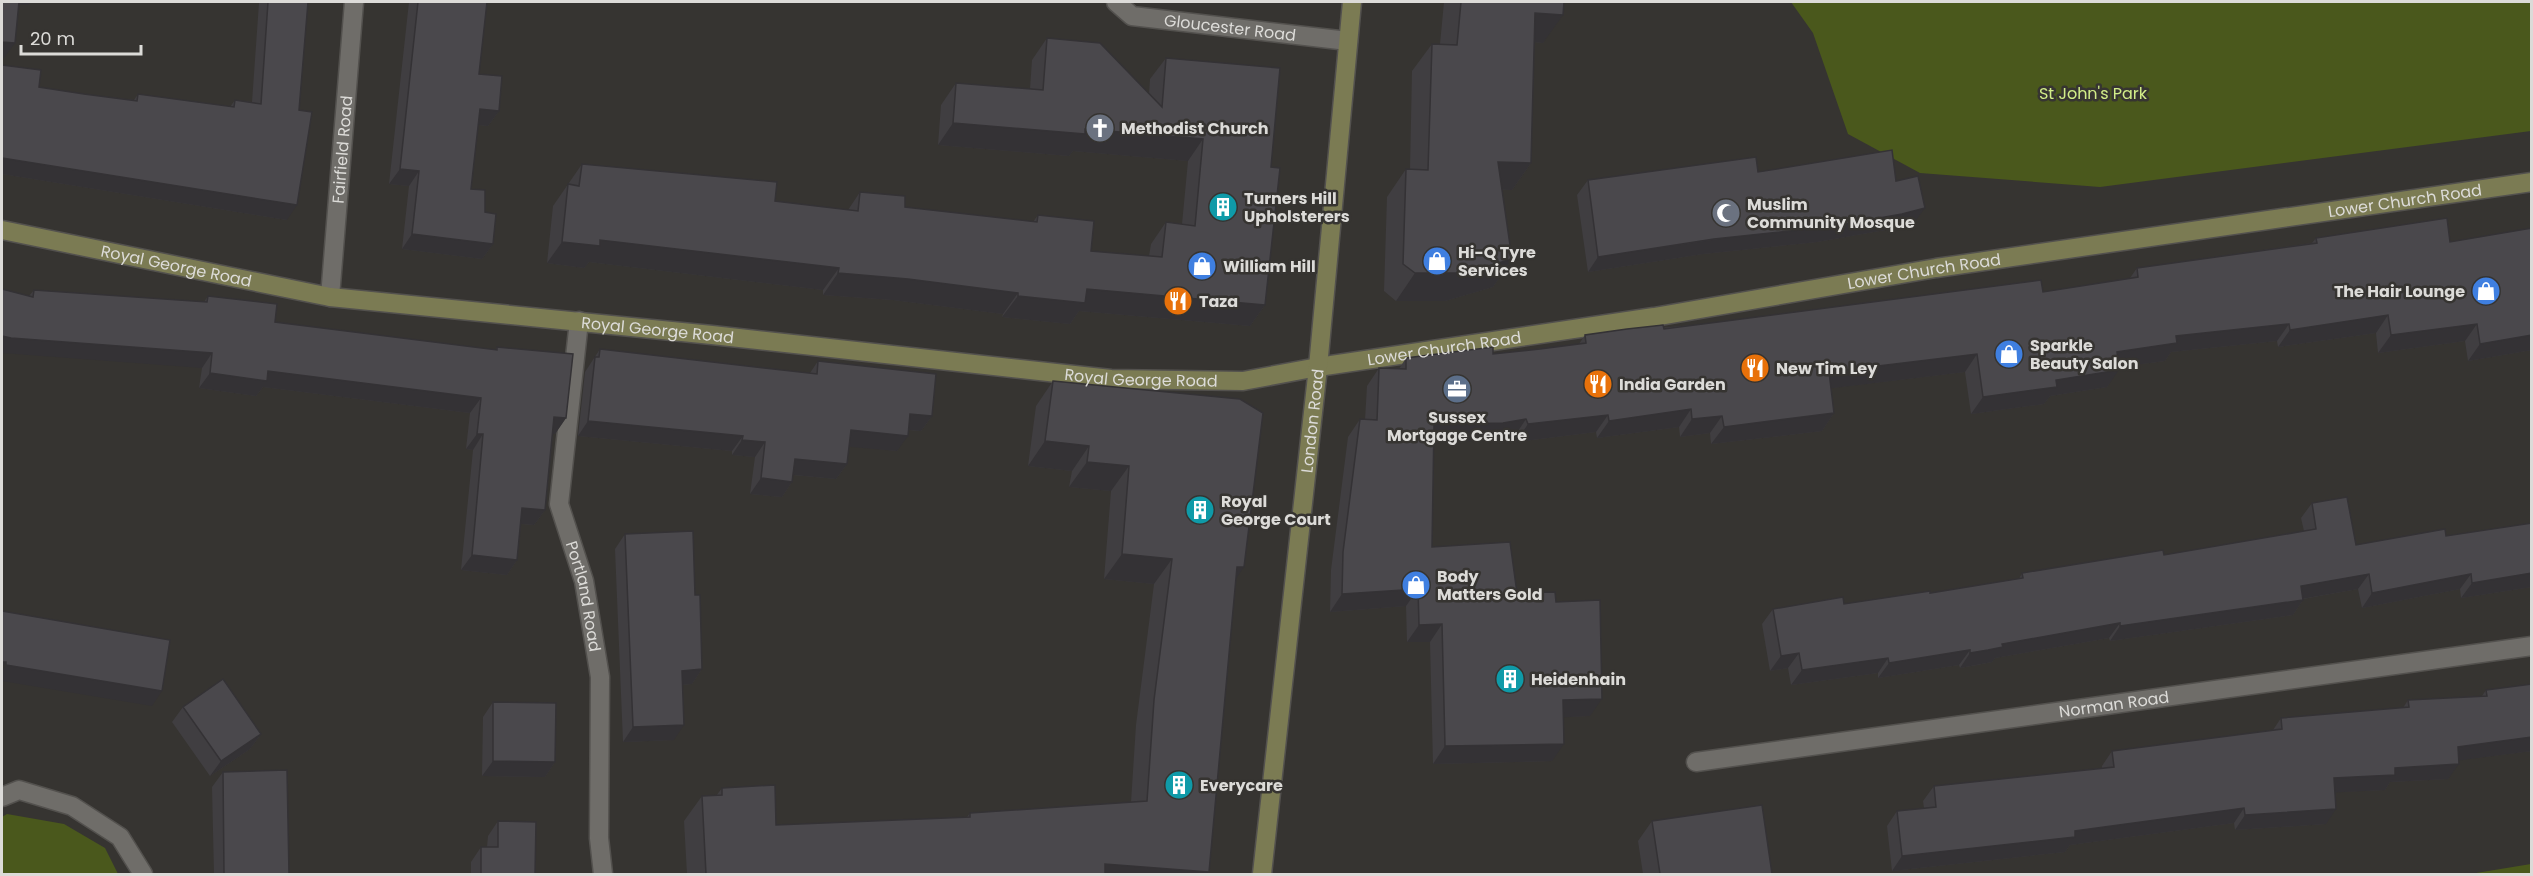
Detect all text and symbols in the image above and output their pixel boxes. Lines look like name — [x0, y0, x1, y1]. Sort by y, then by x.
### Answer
street label: Gloucester Road — [1163, 8, 1297, 46]
scale bar — [21, 18, 141, 56]
text: 20 m — [30, 26, 75, 51]
park label: St John's Park — [2039, 82, 2148, 105]
street label: Fairfield Road — [326, 94, 358, 205]
church icon: Methodist Church — [1084, 112, 1116, 144]
place label: Methodist Church — [1121, 117, 1269, 140]
street label: Lower Church Road — [2326, 178, 2483, 223]
place label: Turners Hill Upholsterers — [1244, 187, 1350, 228]
building icon: Turners Hill Upholsterers — [1207, 191, 1239, 223]
place label: Muslim Community Mosque — [1747, 193, 1915, 234]
mosque icon: Muslim Community Mosque — [1710, 197, 1742, 229]
street label: Royal George Road — [99, 239, 254, 292]
place label: Hi-Q Tyre Services — [1458, 241, 1536, 282]
shop icon: Hi-Q Tyre Services — [1421, 245, 1453, 277]
street label: Lower Church Road — [1845, 247, 2002, 295]
shop icon: William Hill — [1186, 250, 1218, 282]
place label: William Hill — [1223, 255, 1316, 278]
shop icon: The Hair Lounge — [2470, 275, 2502, 307]
place label: The Hair Lounge — [2334, 280, 2465, 303]
restaurant icon: Taza — [1162, 285, 1194, 317]
place label: Taza — [1199, 290, 1238, 313]
street label: Royal George Road — [580, 311, 735, 349]
street label: Lower Church Road — [1366, 325, 1523, 371]
place label: Sparkle Beauty Salon — [2030, 334, 2138, 375]
shop icon: Sparkle Beauty Salon — [1993, 338, 2025, 370]
restaurant icon: New Tim Ley — [1739, 352, 1771, 384]
place label: New Tim Ley — [1776, 357, 1878, 380]
street label: Royal George Road — [1063, 362, 1218, 392]
street label: London Road — [1295, 367, 1329, 474]
restaurant icon: India Garden — [1582, 368, 1614, 400]
office icon: Sussex Mortgage Centre — [1441, 373, 1473, 405]
place label: India Garden — [1619, 373, 1726, 396]
place label: Sussex Mortgage Centre — [1387, 406, 1527, 447]
place label: Royal George Court — [1221, 490, 1331, 531]
building icon: Royal George Court — [1184, 494, 1216, 526]
street label: Portland Road — [560, 538, 607, 653]
place label: Body Matters Gold — [1437, 565, 1543, 606]
shop icon: Body Matters Gold — [1400, 569, 1432, 601]
building icon: Heidenhain — [1494, 663, 1526, 695]
place label: Heidenhain — [1531, 668, 1626, 691]
street label: Norman Road — [2057, 685, 2171, 723]
building icon: Everycare — [1163, 769, 1195, 801]
place label: Everycare — [1200, 774, 1283, 797]

